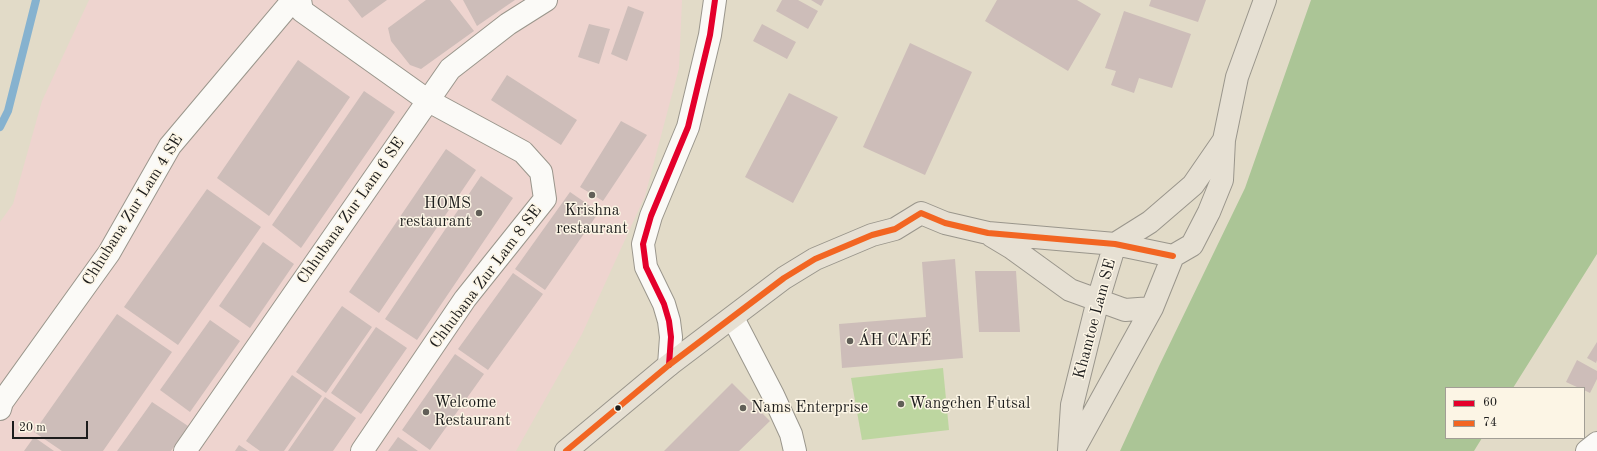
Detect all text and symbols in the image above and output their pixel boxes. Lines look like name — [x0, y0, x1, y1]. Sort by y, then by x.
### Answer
street label: Chhubana Zur Lam 4 SE — [79, 131, 187, 289]
street label: Chhubana Zur Lam 6 SE — [293, 134, 409, 288]
marker: Krishna restaurant — [587, 190, 597, 200]
place label: HOMS restaurant — [399, 194, 471, 232]
place label: Krishna restaurant — [556, 201, 628, 239]
street label: Chhubana Zur Lam 8 SE — [426, 202, 546, 352]
marker: HOMS restaurant — [474, 208, 484, 218]
street label: Khamtoe Lam SE — [1070, 257, 1120, 381]
place label: ÁH CAFÉ — [858, 331, 931, 351]
marker: ÁH CAFÉ — [845, 336, 855, 346]
legend — [1445, 387, 1585, 439]
place label: Welcome Restaurant — [434, 393, 511, 431]
place label: Wangchen Futsal — [909, 394, 1030, 414]
text: 60 — [1483, 397, 1497, 409]
place label: Nams Enterprise — [751, 398, 868, 418]
marker: Wangchen Futsal — [896, 399, 906, 409]
unlabelled marker — [613, 403, 623, 413]
marker: Nams Enterprise — [738, 403, 748, 413]
marker: Welcome Restaurant — [421, 407, 431, 417]
scale bar — [14, 413, 90, 439]
text: 74 — [1483, 417, 1497, 429]
text: 20 m — [19, 422, 46, 434]

